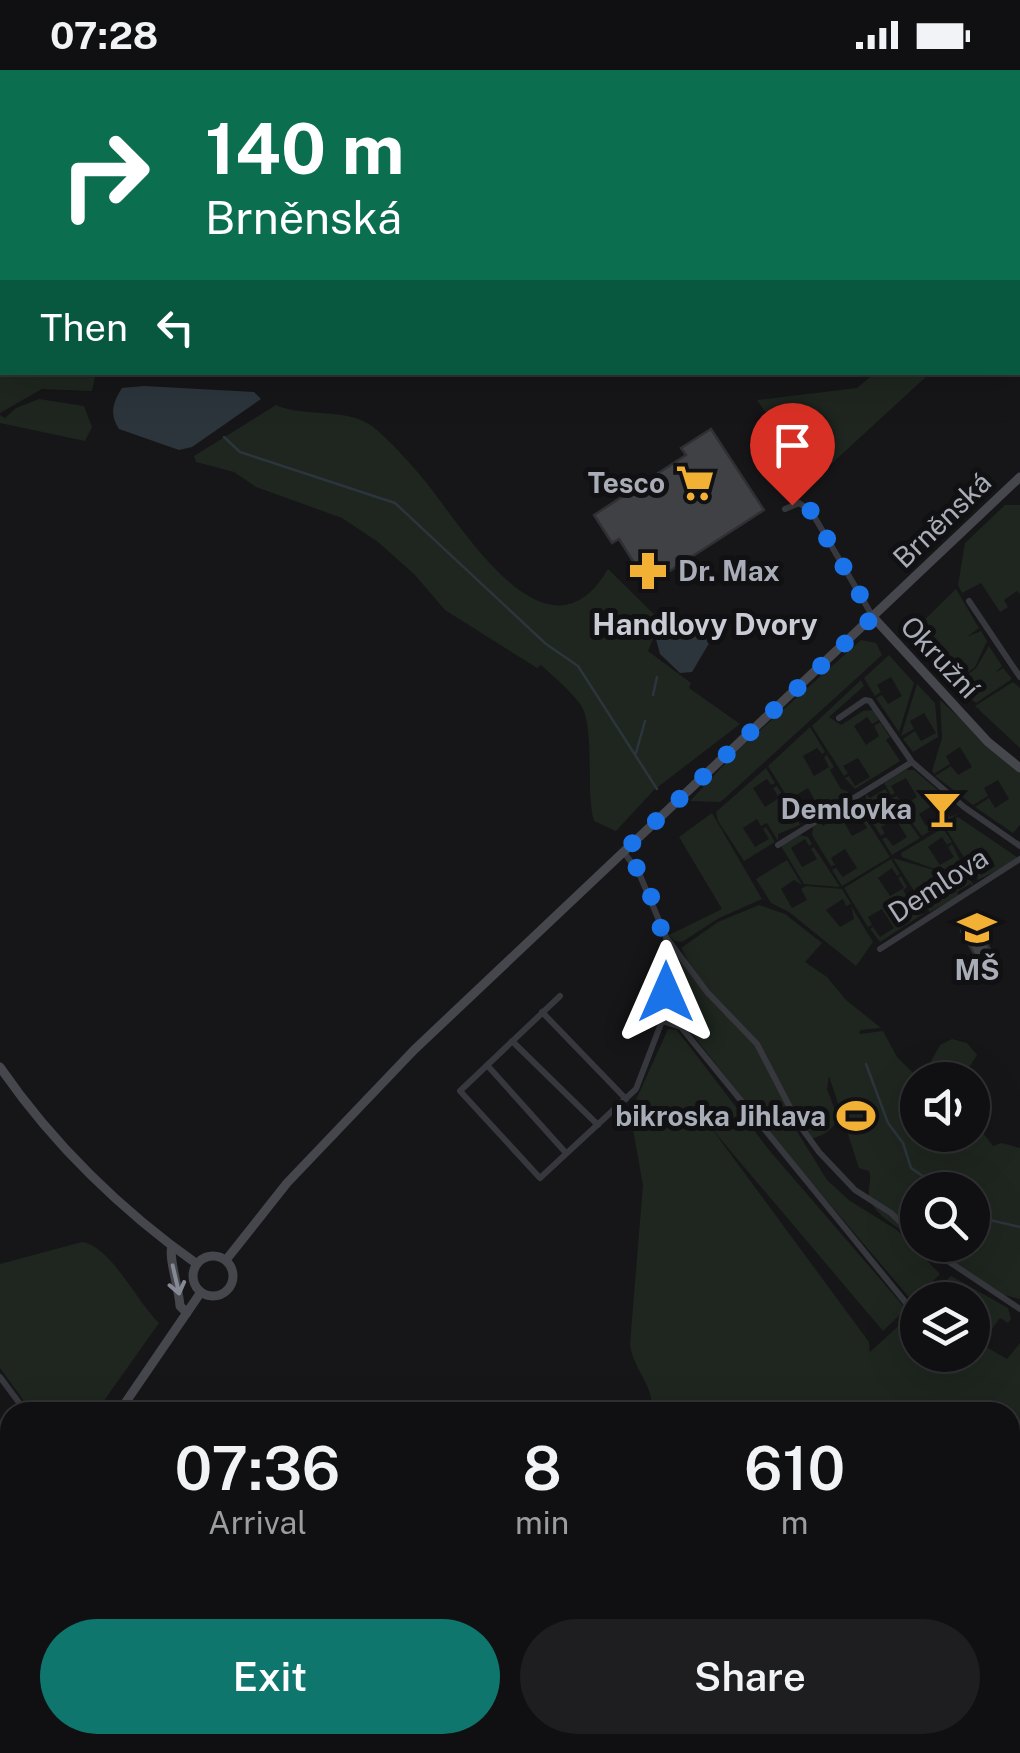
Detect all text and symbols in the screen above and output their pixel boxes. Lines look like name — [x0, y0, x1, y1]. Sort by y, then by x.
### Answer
text: 07:28 — [50, 13, 158, 58]
text: 140 m — [205, 107, 404, 190]
icon: right — [40, 110, 170, 240]
text: Brněnská — [205, 191, 402, 244]
icon: left — [148, 300, 203, 355]
text: Then — [40, 305, 128, 350]
pin — [750, 403, 835, 506]
icon: arrive — [765, 418, 820, 473]
supermarket icon: Tesco — [674, 462, 716, 504]
street label: Brněnská — [886, 465, 997, 574]
place label: Tesco — [588, 466, 665, 499]
pharmacy icon: Dr. Max — [627, 550, 669, 592]
place label: Dr. Max — [678, 554, 780, 587]
district label: Handlovy Dvory — [592, 606, 818, 642]
street label: Okružní — [894, 609, 987, 705]
bar icon: Demlovka — [921, 788, 963, 830]
place label: Demlovka — [780, 792, 912, 825]
street label: Demlova — [882, 840, 994, 929]
school or university icon: MŠ — [956, 907, 998, 949]
position arrow — [614, 940, 718, 1044]
place label: MŠ — [954, 953, 1000, 986]
map controls — [900, 1062, 990, 1372]
button: sound — [900, 1062, 990, 1152]
sports icon: bikroska Jihlava — [835, 1095, 877, 1137]
place label: bikroska Jihlava — [615, 1099, 826, 1132]
button: search — [900, 1172, 990, 1262]
one-way arrow — [168, 1264, 186, 1296]
button: layers — [900, 1282, 990, 1372]
text: 07:36 — [175, 1433, 340, 1504]
text: 8 — [522, 1433, 562, 1504]
text: 610 — [744, 1433, 845, 1504]
text: Arrival — [208, 1504, 307, 1541]
text: min — [515, 1504, 569, 1541]
text: m — [781, 1504, 809, 1541]
button: Exit — [40, 1619, 500, 1734]
button: Share — [520, 1619, 980, 1734]

